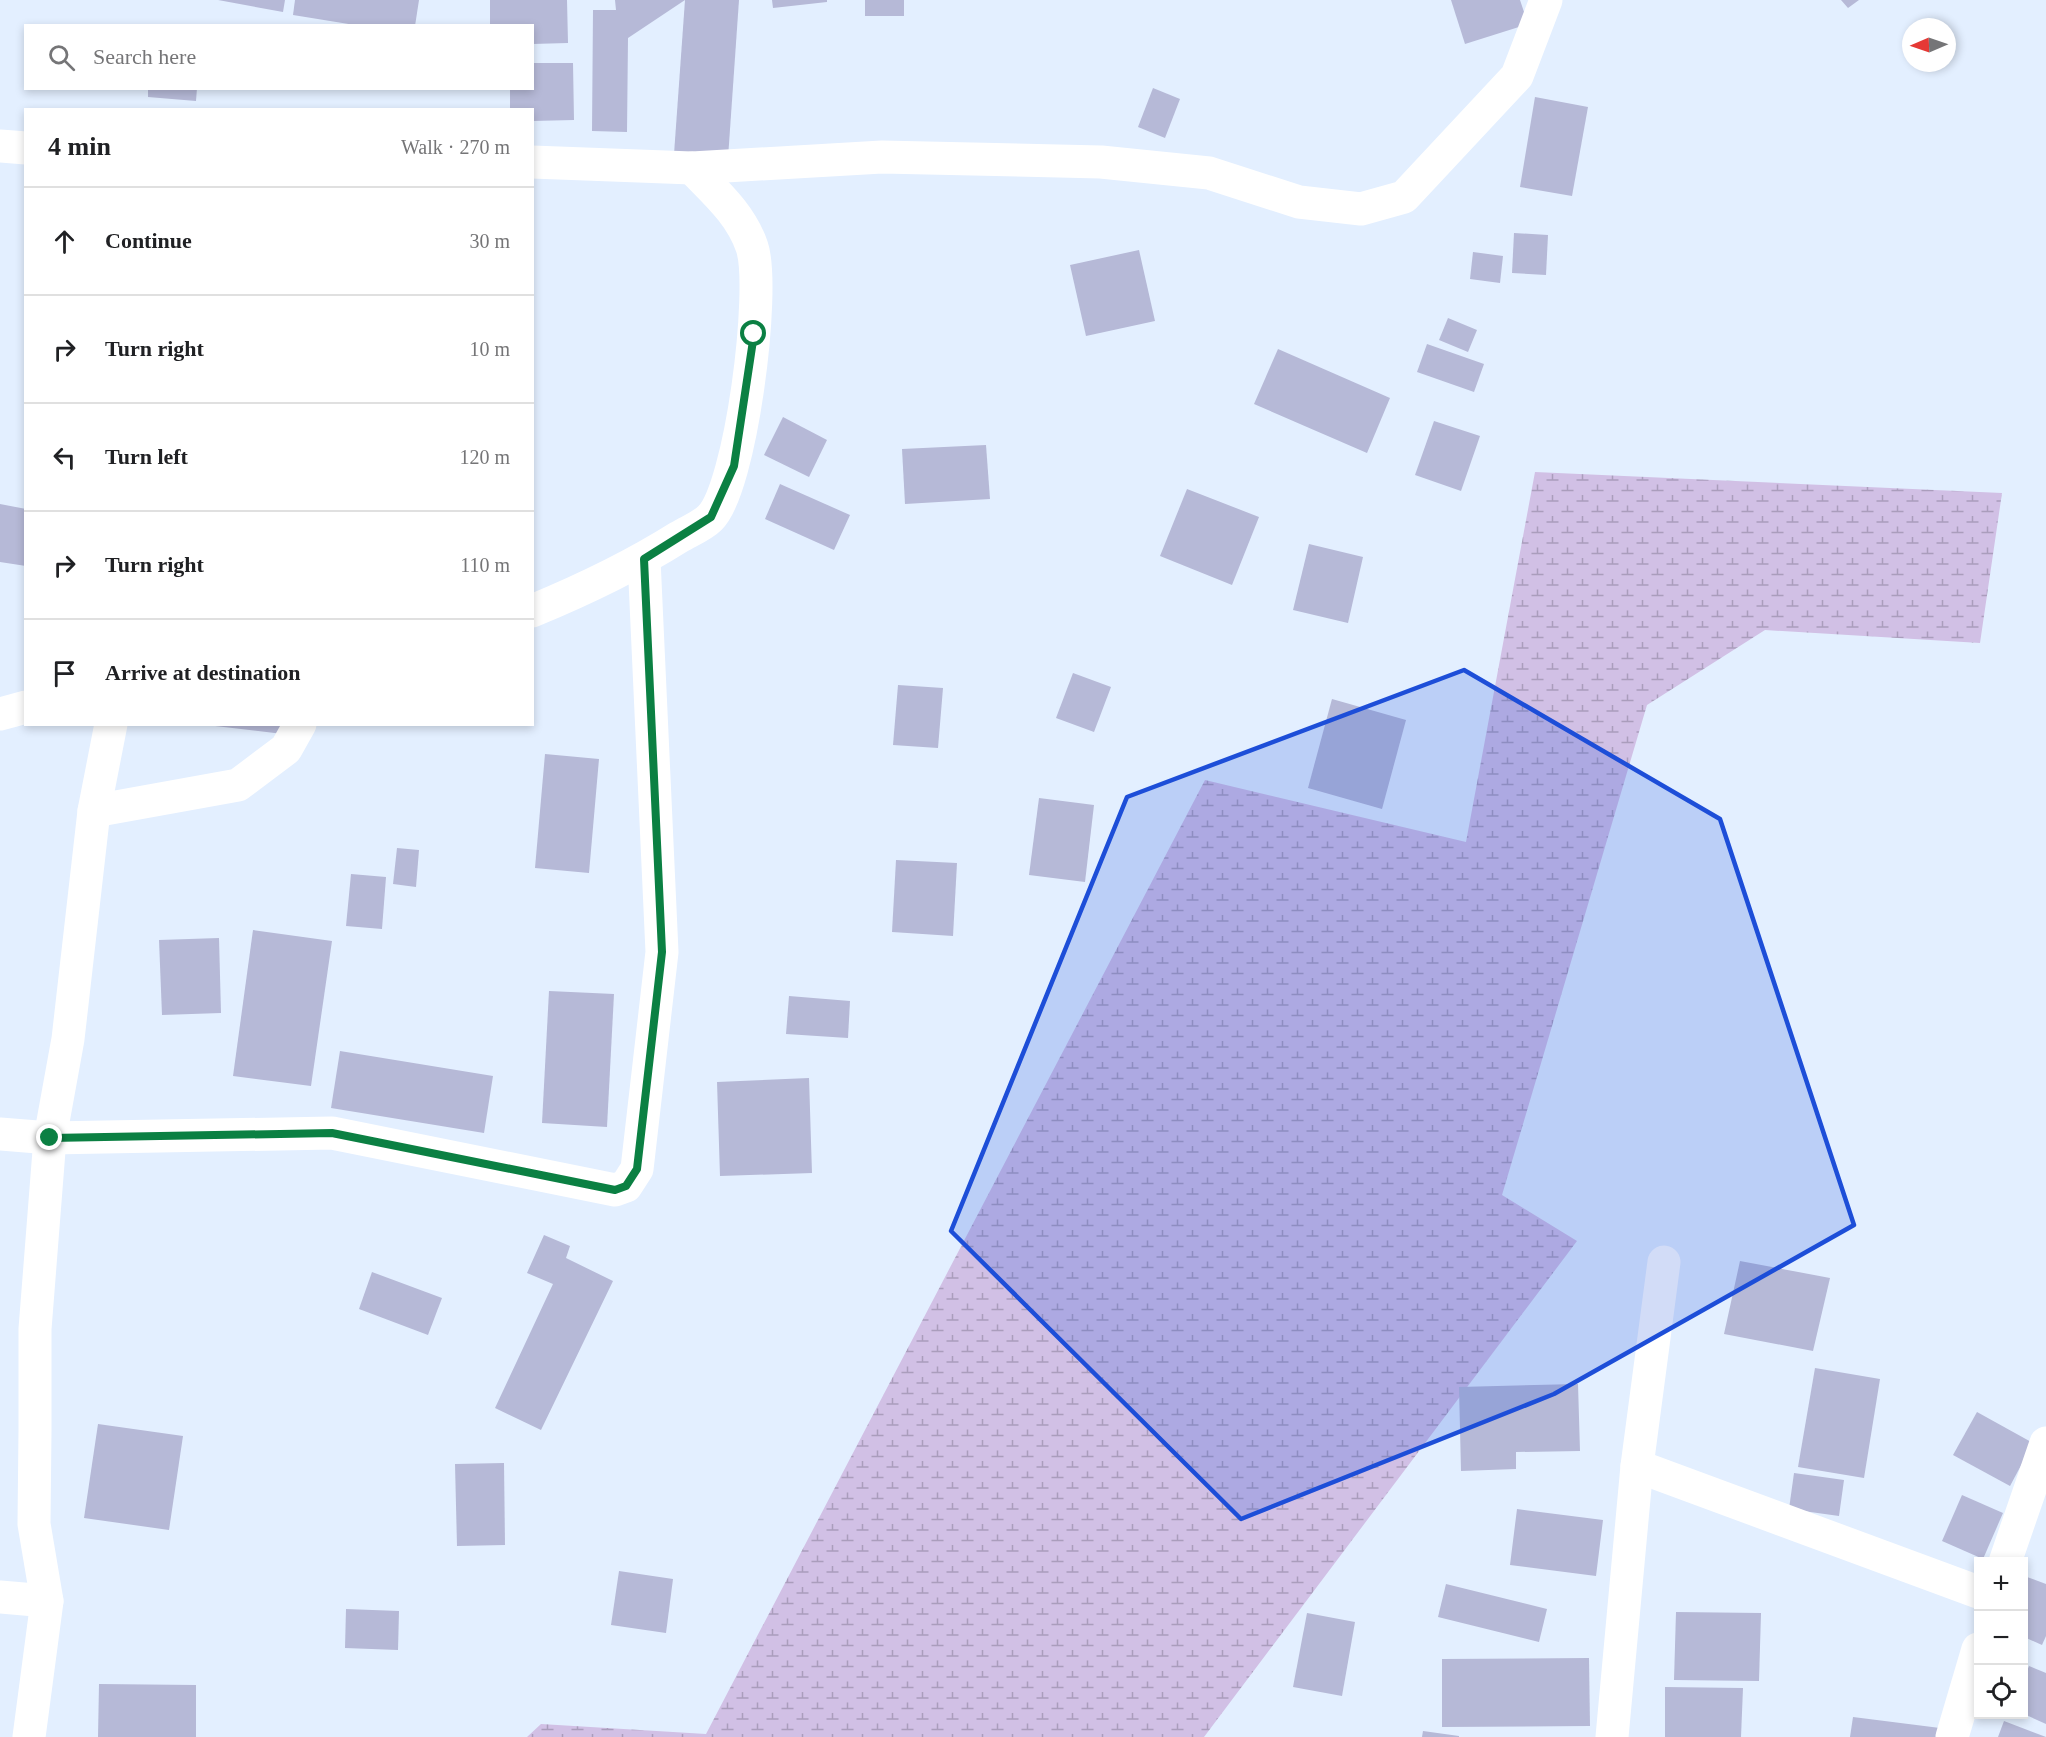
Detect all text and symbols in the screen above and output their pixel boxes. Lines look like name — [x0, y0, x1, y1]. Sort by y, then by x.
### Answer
north arrow — [1902, 18, 1956, 72]
search box — [24, 24, 534, 90]
icon: search — [45, 41, 78, 74]
text: Search here — [93, 44, 196, 69]
text: 4 min — [48, 132, 111, 161]
text: Walk · 270 m — [401, 136, 510, 158]
icon: ahead — [48, 225, 81, 258]
text: Continue — [105, 228, 192, 253]
text: 30 m — [469, 230, 510, 252]
route start — [740, 320, 766, 346]
icon: right — [48, 333, 81, 366]
text: Turn right — [105, 336, 204, 361]
text: 10 m — [469, 338, 510, 360]
icon: left — [48, 441, 81, 474]
text: Turn left — [105, 444, 188, 469]
text: 120 m — [459, 446, 510, 468]
icon: right — [48, 549, 81, 582]
text: Turn right — [105, 552, 204, 577]
text: 110 m — [460, 554, 510, 576]
icon: arrive — [48, 657, 81, 690]
text: Arrive at destination — [105, 660, 301, 685]
route end — [36, 1124, 62, 1150]
map controls — [1974, 1557, 2028, 1719]
button: + — [1974, 1557, 2028, 1611]
button: − — [1974, 1611, 2028, 1665]
button: locate — [1974, 1665, 2028, 1719]

